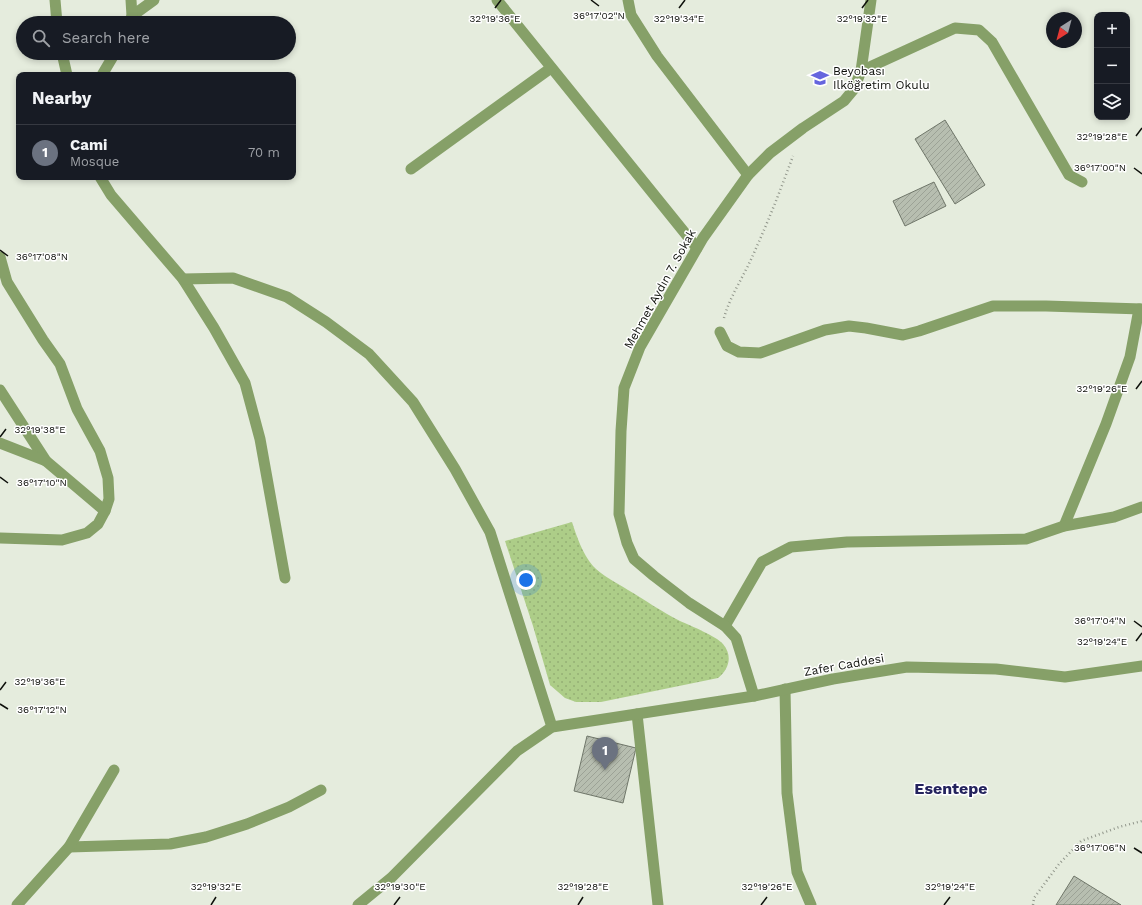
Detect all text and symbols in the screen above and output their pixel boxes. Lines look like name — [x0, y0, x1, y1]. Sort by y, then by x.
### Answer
text: 36°17'02"N — [573, 10, 625, 21]
north arrow — [1046, 12, 1082, 48]
map controls — [1094, 12, 1130, 120]
button: + — [1094, 12, 1130, 48]
text: 32°19'36"E — [470, 13, 521, 24]
text: 32°19'34"E — [654, 13, 704, 24]
text: 32°19'32"E — [837, 13, 887, 24]
search box — [16, 16, 296, 60]
icon: search — [30, 27, 52, 49]
text: Search here — [62, 29, 150, 47]
button: − — [1094, 48, 1130, 84]
place label: Beyobası Ilköğretim Okulu — [833, 64, 930, 92]
school or university icon: Beyobası Ilköğretim Okulu — [810, 68, 830, 88]
button: layers — [1094, 84, 1130, 120]
text: Nearby — [32, 88, 91, 108]
text: 32°19'28"E — [1076, 131, 1128, 142]
text: Cami — [70, 136, 107, 154]
text: 1 — [42, 145, 48, 160]
text: 70 m — [248, 145, 280, 160]
text: Mosque — [70, 154, 119, 169]
text: 36°17'00"N — [1074, 162, 1126, 173]
street label: Mehmet Aydın 7. Sokak — [621, 227, 699, 351]
text: 36°17'08"N — [16, 251, 68, 262]
text: 32°19'26"E — [1077, 383, 1128, 394]
text: 32°19'38"E — [14, 424, 66, 435]
text: 36°17'10"N — [17, 477, 67, 488]
your location — [516, 570, 536, 590]
text: 36°17'04"N — [1074, 615, 1126, 626]
text: 32°19'24"E — [1077, 636, 1127, 647]
street label: Zafer Caddesi — [803, 651, 885, 679]
text: 32°19'36"E — [15, 676, 66, 687]
text: 36°17'12"N — [17, 704, 67, 715]
pin: 1 — [592, 737, 618, 770]
district label: Esentepe — [914, 779, 988, 798]
text: 36°17'06"N — [1074, 842, 1126, 853]
text: 32°19'32"E — [191, 881, 241, 892]
text: 32°19'30"E — [374, 881, 426, 892]
text: 32°19'28"E — [557, 881, 609, 892]
text: 32°19'26"E — [742, 881, 793, 892]
text: 32°19'24"E — [925, 881, 975, 892]

